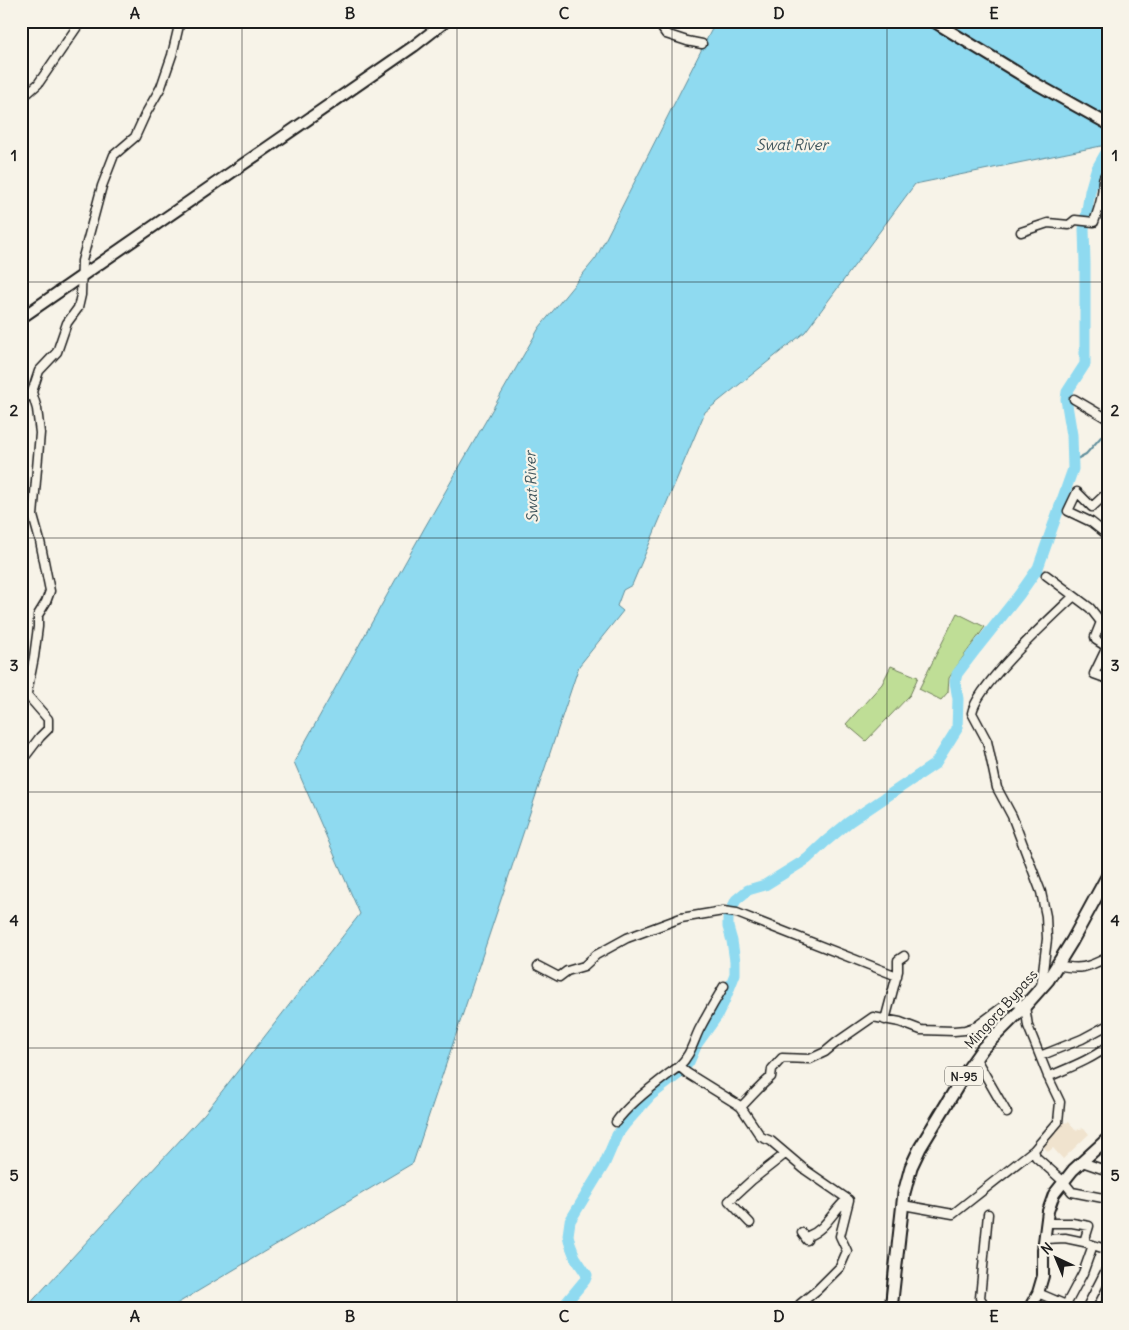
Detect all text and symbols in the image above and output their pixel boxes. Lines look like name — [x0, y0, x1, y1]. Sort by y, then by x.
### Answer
text: A — [130, 3, 140, 23]
text: B — [345, 3, 356, 23]
text: C — [559, 3, 570, 23]
text: D — [773, 3, 785, 23]
text: E — [989, 3, 999, 23]
water label: Swat River — [756, 135, 830, 154]
text: 1 — [11, 145, 17, 165]
text: 1 — [1112, 145, 1118, 165]
text: 2 — [10, 400, 19, 420]
text: 2 — [1111, 400, 1120, 420]
water label: Swat River — [520, 449, 542, 523]
text: 3 — [9, 655, 19, 675]
text: 3 — [1110, 655, 1120, 675]
text: 4 — [9, 910, 19, 930]
text: 4 — [1110, 910, 1120, 930]
street label: Mingora Bypass — [961, 965, 1041, 1053]
road number: N-95 — [945, 1066, 983, 1086]
text: 5 — [9, 1165, 19, 1185]
text: 5 — [1110, 1165, 1120, 1185]
north arrow — [1032, 1232, 1082, 1282]
text: N — [1037, 1239, 1057, 1258]
text: A — [130, 1306, 140, 1326]
text: B — [345, 1306, 356, 1326]
text: C — [559, 1306, 570, 1326]
text: D — [773, 1306, 785, 1326]
text: E — [989, 1306, 999, 1326]

